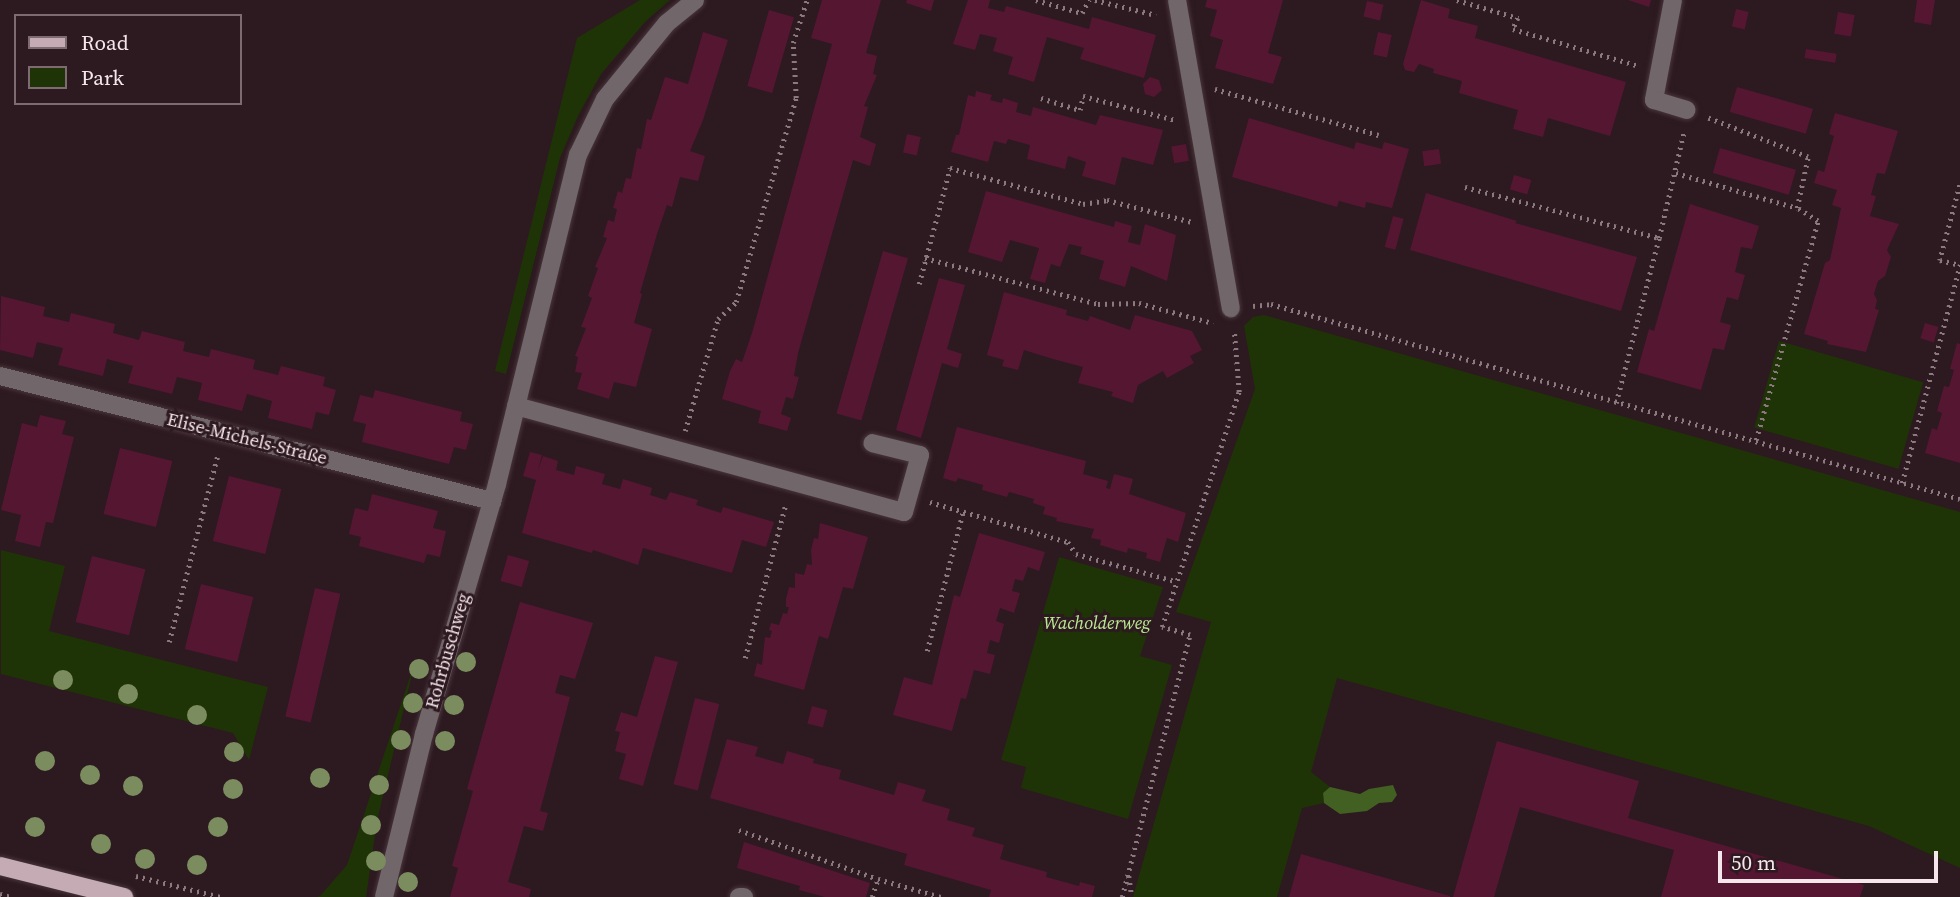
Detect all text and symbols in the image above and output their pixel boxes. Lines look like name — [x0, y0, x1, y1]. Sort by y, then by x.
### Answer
legend — [14, 14, 242, 105]
text: Road — [81, 28, 129, 57]
text: Park — [81, 63, 124, 92]
street label: Elise-Michels-Straße — [165, 409, 329, 469]
street label: Rohrbuschweg — [421, 591, 475, 711]
park label: Wacholderweg — [1043, 612, 1151, 634]
scale bar — [1722, 838, 1942, 882]
text: 50 m — [1731, 848, 1776, 877]

